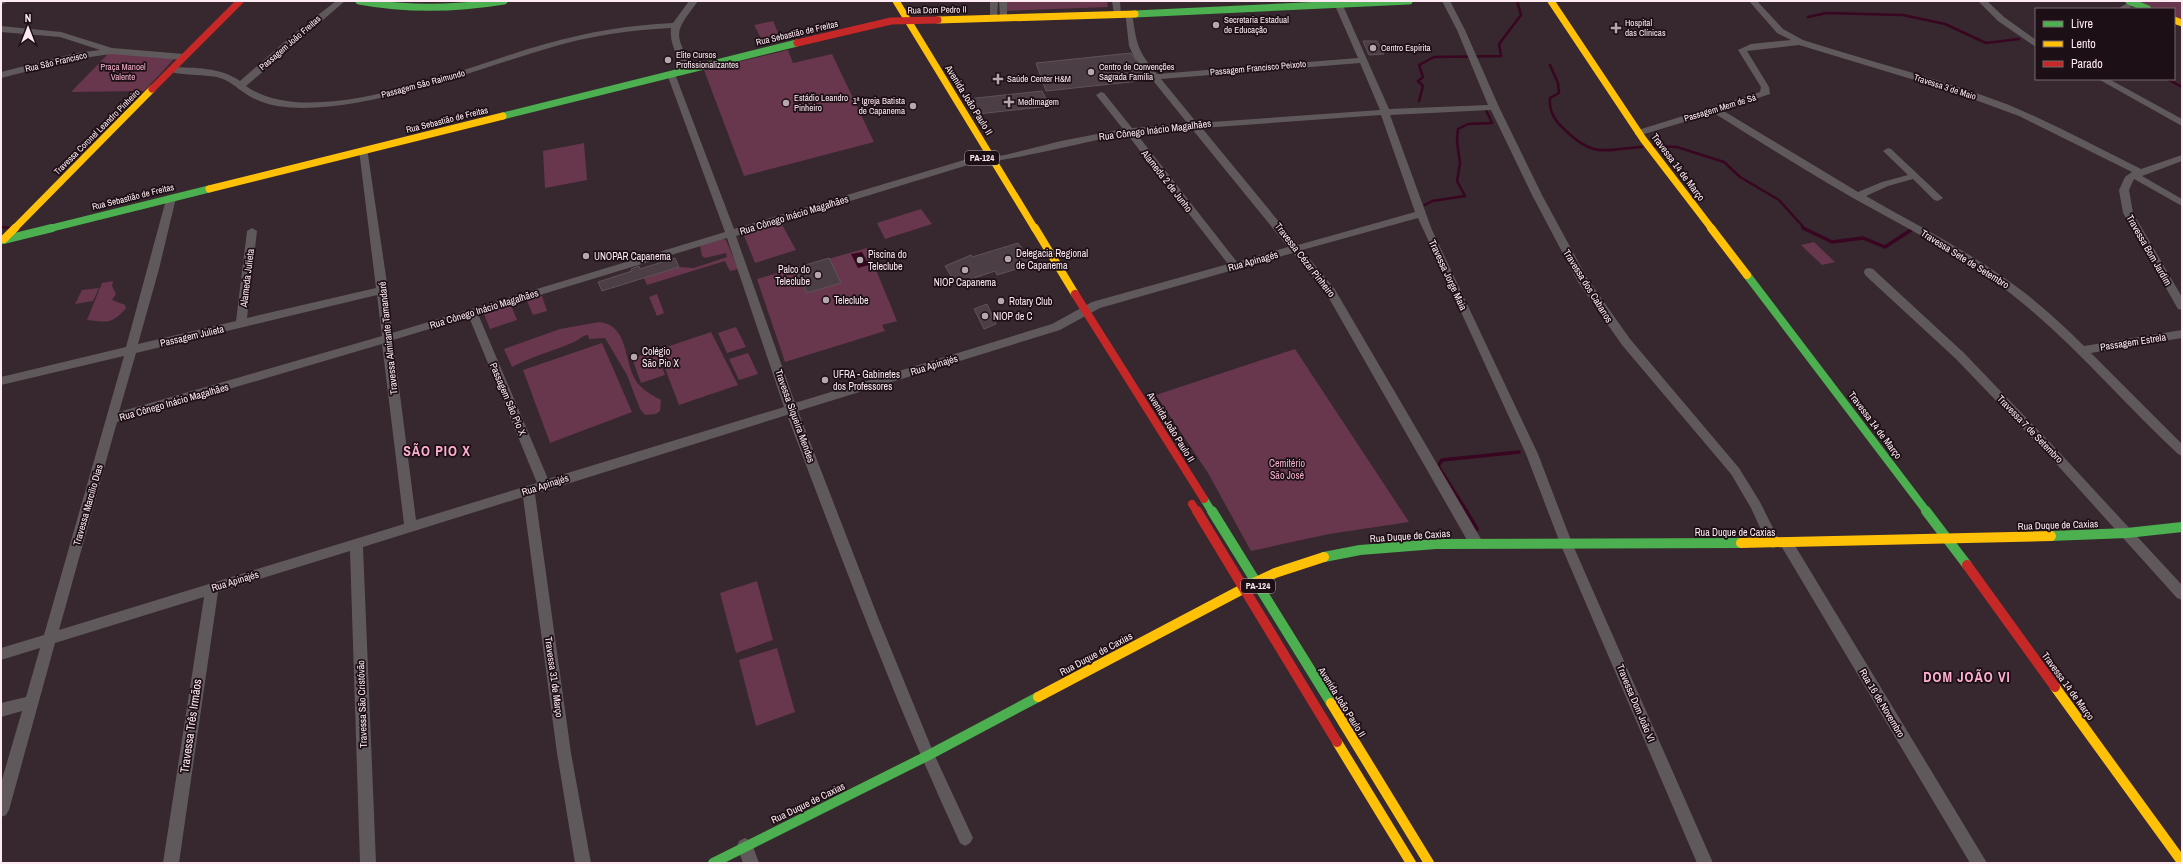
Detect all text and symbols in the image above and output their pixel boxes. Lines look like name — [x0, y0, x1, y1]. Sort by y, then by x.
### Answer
street label: Rua Dom Pedro II — [907, 3, 967, 17]
north arrow — [8, 8, 48, 48]
legend — [2035, 8, 2175, 80]
text: N — [25, 11, 31, 25]
street label: Passagem João Freitas — [257, 13, 324, 73]
place label: Secretaria Estadual de Educação — [1224, 14, 1289, 36]
text: Livre — [2071, 16, 2093, 32]
place label: Hospital das Clínicas — [1625, 17, 1666, 39]
street label: Rua Sebastião de Freitas — [755, 18, 840, 48]
marker: Secretaria Estadual de Educação — [1211, 20, 1221, 30]
marker: Hospital das Clínicas — [1610, 22, 1622, 34]
text: Lento — [2071, 36, 2096, 52]
place label: Centro Espírita — [1381, 42, 1431, 54]
marker: Centro Espírita — [1368, 43, 1378, 53]
street label: Rua São Francisco — [24, 49, 88, 75]
place label: Elite Cursos Profissionalizantes — [676, 49, 739, 71]
marker: Elite Cursos Profissionalizantes — [663, 55, 673, 65]
text: Parado — [2071, 56, 2103, 72]
street label: Passagem Francisco Peixoto — [1209, 58, 1307, 78]
park label: Praça Manoel Valente — [100, 61, 146, 83]
place label: Centro de Convenções Sagrada Família — [1099, 61, 1175, 83]
street label: Avenida João Paulo II — [942, 62, 996, 137]
street label: Passagem São Raimundo — [380, 67, 466, 101]
marker: Centro de Convenções Sagrada Família — [1086, 67, 1096, 77]
street label: Travessa 3 de Maio — [1912, 71, 1978, 103]
marker: Saúde Center H&M — [992, 73, 1004, 85]
place label: Saúde Center H&M — [1007, 73, 1071, 85]
street label: Travessa Coronel Leandro Pinheiro — [51, 86, 143, 178]
street label: Passagem Mem de Sá — [1683, 91, 1757, 125]
place label: Estádio Leandro Pinheiro — [794, 92, 848, 114]
place label: 1ª Igreja Batista de Capanema — [853, 95, 905, 117]
marker: MedImagem — [1003, 96, 1015, 108]
place label: MedImagem — [1018, 96, 1059, 108]
marker: Estádio Leandro Pinheiro — [781, 98, 791, 108]
marker: 1ª Igreja Batista de Capanema — [908, 101, 918, 111]
street label: Rua Sebastião de Freitas — [405, 104, 490, 136]
street label: Rua Cônego Inácio Magalhães — [1098, 117, 1212, 143]
street label: Travessa 14 de Março — [1648, 131, 1708, 204]
street label: Alameda 2 de Junho — [1138, 147, 1196, 215]
road number: PA-124 — [965, 151, 999, 165]
street label: Rua Sebastião de Freitas — [91, 181, 176, 213]
street label: Rua Cônego Inácio Magalhães — [738, 192, 850, 238]
street label: Travessa Bom Jardim — [2123, 212, 2175, 288]
street label: Travessa Cézar Pinheiro — [1272, 220, 1338, 300]
street label: Travessa Sete de Setembro — [1918, 227, 2012, 292]
street label: Travessa Jorge Maia — [1426, 237, 1470, 313]
place label: Delegacia Regional de Capanema — [1016, 247, 1088, 272]
street label: Travessa dos Cabanos — [1560, 247, 1616, 325]
street label: Alameda Julieta — [237, 248, 257, 309]
place label: Piscina do Teleclube — [868, 248, 907, 273]
street label: Rua Apinagés — [1226, 248, 1280, 274]
place label: UNOPAR Capanema — [594, 250, 671, 263]
marker: UNOPAR Capanema — [581, 251, 591, 261]
marker: Delegacia Regional de Capanema — [1003, 254, 1013, 264]
marker: Piscina do Teleclube — [855, 255, 865, 265]
place label: Palco do Teleclube — [775, 263, 810, 288]
marker: NIOP Capanema — [960, 265, 970, 275]
marker: Palco do Teleclube — [813, 270, 823, 280]
place label: NIOP Capanema — [934, 276, 997, 289]
street label: Travessa Almirante Tamandaré — [376, 280, 400, 395]
street label: Rua Cônego Inácio Magalhães — [428, 286, 540, 332]
place label: Teleclube — [834, 294, 869, 307]
marker: Teleclube — [821, 295, 831, 305]
place label: Rotary Club — [1009, 295, 1053, 308]
marker: Rotary Club — [996, 296, 1006, 306]
place label: NIOP de C — [993, 310, 1033, 323]
marker: NIOP de C — [980, 311, 990, 321]
street label: Passagem Julieta — [159, 322, 226, 350]
street label: Passagem Estrela — [2099, 330, 2167, 354]
place label: Colégio São Pio X — [642, 345, 679, 370]
marker: Colégio São Pio X — [629, 352, 639, 362]
street label: Rua Apinajés — [909, 352, 959, 378]
street label: Passagem São Pio X — [487, 361, 529, 438]
street label: Travessa Siqueira Mendes — [772, 368, 818, 464]
place label: UFRA - Gabinetes dos Professores — [833, 368, 900, 393]
marker: UFRA - Gabinetes dos Professores — [820, 375, 830, 385]
street label: Rua Cônego Inácio Magalhães — [118, 380, 230, 424]
street label: Avenida João Paulo II — [1144, 389, 1198, 464]
street label: Travessa 14 de Março — [1845, 389, 1905, 462]
street label: Travessa 7 de Setembro — [1994, 392, 2066, 466]
district label: SÃO PIO X — [403, 442, 471, 460]
park label: Cemitério São José — [1269, 457, 1305, 482]
street label: Travessa Marcílio Dias — [70, 463, 106, 547]
street label: Rua Apinajés — [520, 471, 570, 499]
street label: Rua Duque de Caxias — [2017, 517, 2099, 533]
street label: Rua Duque de Caxias — [1695, 526, 1775, 539]
street label: Rua Duque de Caxias — [1369, 527, 1451, 545]
street label: Rua Apinajés — [210, 568, 260, 594]
road number: PA-124 — [1241, 579, 1275, 593]
street label: Rua Duque de Caxias — [1057, 629, 1135, 679]
street label: Travessa 31 de Março — [542, 636, 566, 719]
street label: Travessa 14 de Março — [2039, 649, 2097, 723]
street label: Travessa São Cristóvão — [354, 660, 370, 748]
street label: Travessa Dom João VI — [1614, 662, 1658, 744]
street label: Avenida João Paulo II — [1315, 664, 1369, 739]
street label: Rua 16 de Novembro — [1856, 666, 1908, 740]
district label: DOM JOÃO VI — [1923, 668, 2011, 686]
street label: Travessa Três Irmãos — [176, 678, 206, 774]
street label: Rua Duque de Caxias — [769, 779, 847, 827]

